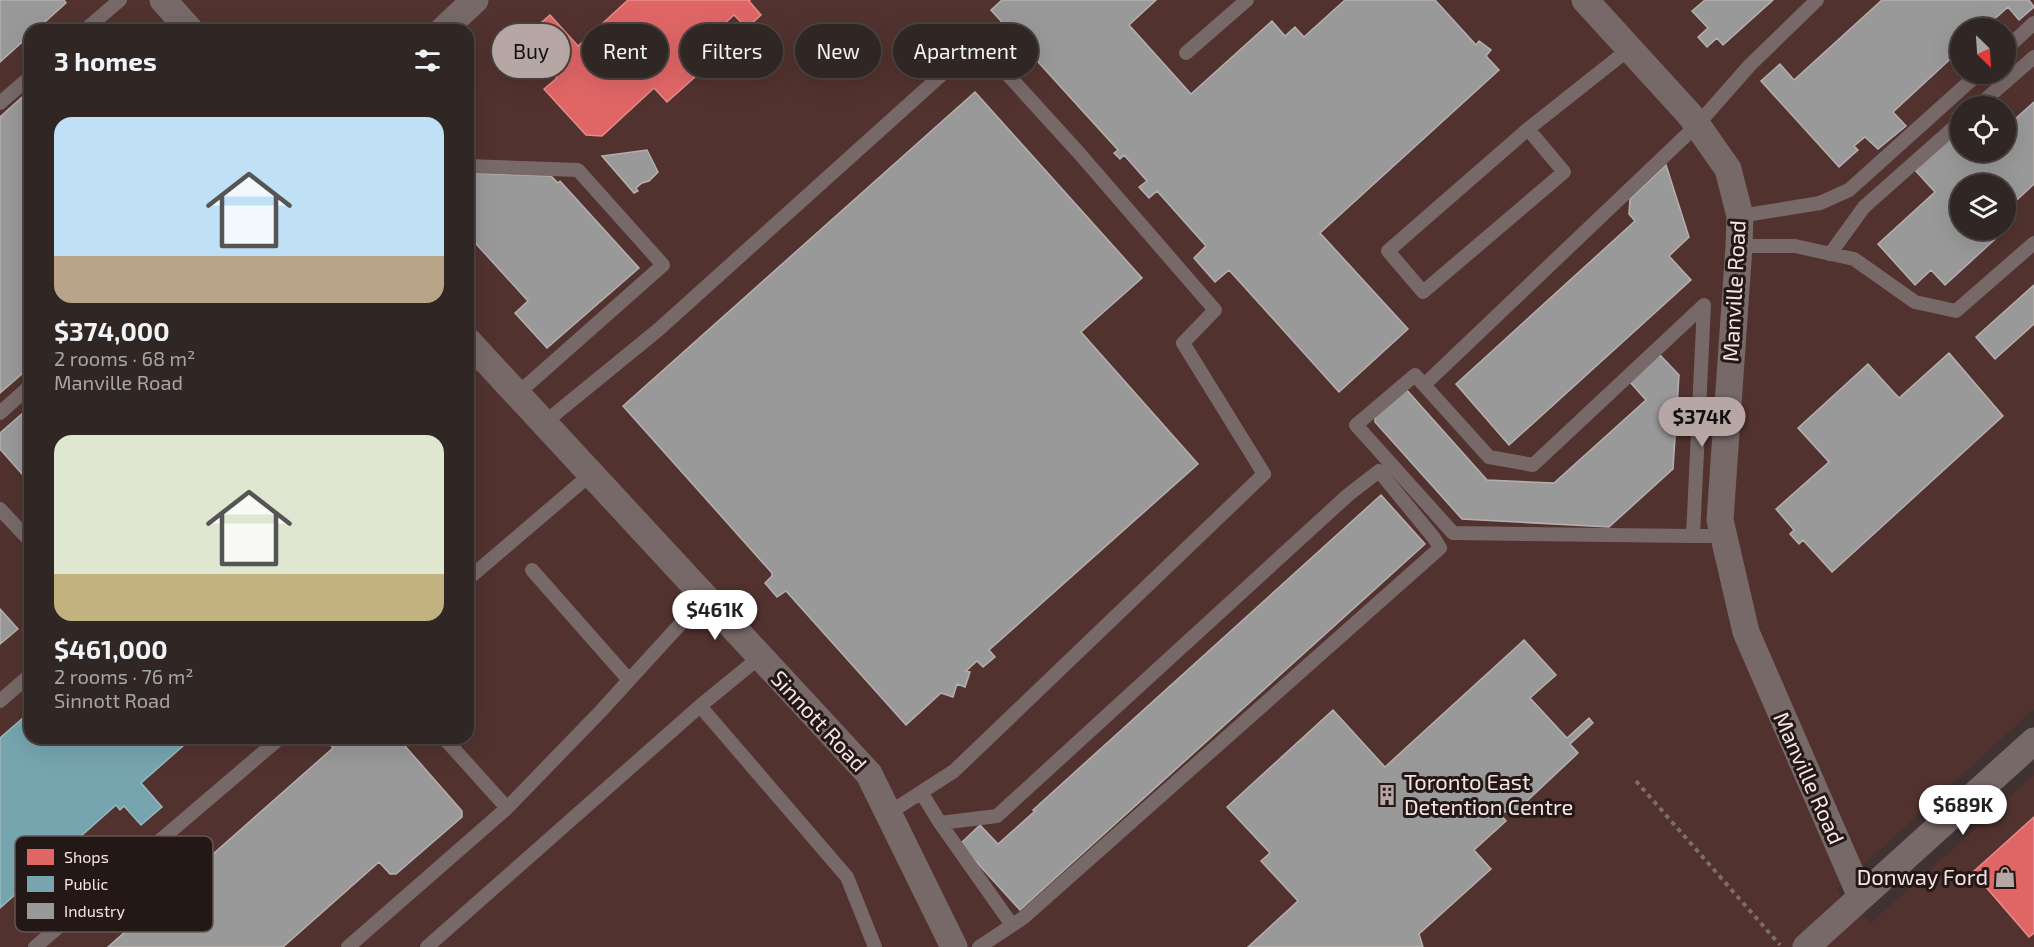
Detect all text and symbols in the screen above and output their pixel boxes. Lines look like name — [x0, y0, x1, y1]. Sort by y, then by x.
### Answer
north arrow — [1950, 18, 2016, 84]
map controls — [1950, 18, 2016, 240]
chip: Buy — [492, 24, 570, 78]
chip: Rent — [582, 24, 668, 78]
chip: Filters — [680, 24, 783, 78]
chip: New — [795, 24, 881, 78]
chip: Apartment — [893, 24, 1038, 78]
icon: filters — [411, 44, 444, 77]
text: 3 homes — [54, 45, 157, 76]
button: locate — [1950, 96, 2016, 162]
icon: home — [195, 156, 303, 264]
button: layers — [1950, 174, 2016, 240]
street label: Manville Road — [1716, 219, 1750, 362]
text: $374,000 — [54, 315, 170, 346]
text: 2 rooms · 68 m² — [54, 346, 195, 370]
text: Manville Road — [54, 370, 183, 394]
pin: $374K — [1660, 397, 1744, 448]
text: $374K — [1673, 404, 1731, 428]
icon: home — [195, 474, 303, 582]
pin: $461K — [673, 590, 757, 641]
text: $461K — [686, 597, 744, 621]
text: $461,000 — [54, 633, 168, 664]
text: 2 rooms · 76 m² — [54, 664, 193, 688]
street label: Sinnott Road — [767, 665, 873, 776]
text: Sinnott Road — [54, 688, 171, 712]
street label: Manville Road — [1769, 708, 1851, 848]
place label: Toronto East Detention Centre — [1404, 768, 1573, 819]
building icon: Toronto East Detention Centre — [1375, 783, 1399, 807]
pin: $689K — [1921, 785, 2005, 836]
text: $689K — [1933, 792, 1993, 816]
legend — [15, 836, 213, 932]
text: Shops — [64, 847, 109, 866]
place label: Donway Ford — [1857, 863, 1988, 889]
shop icon: Donway Ford — [1993, 865, 2017, 889]
text: Public — [64, 874, 108, 893]
text: Industry — [64, 901, 125, 920]

